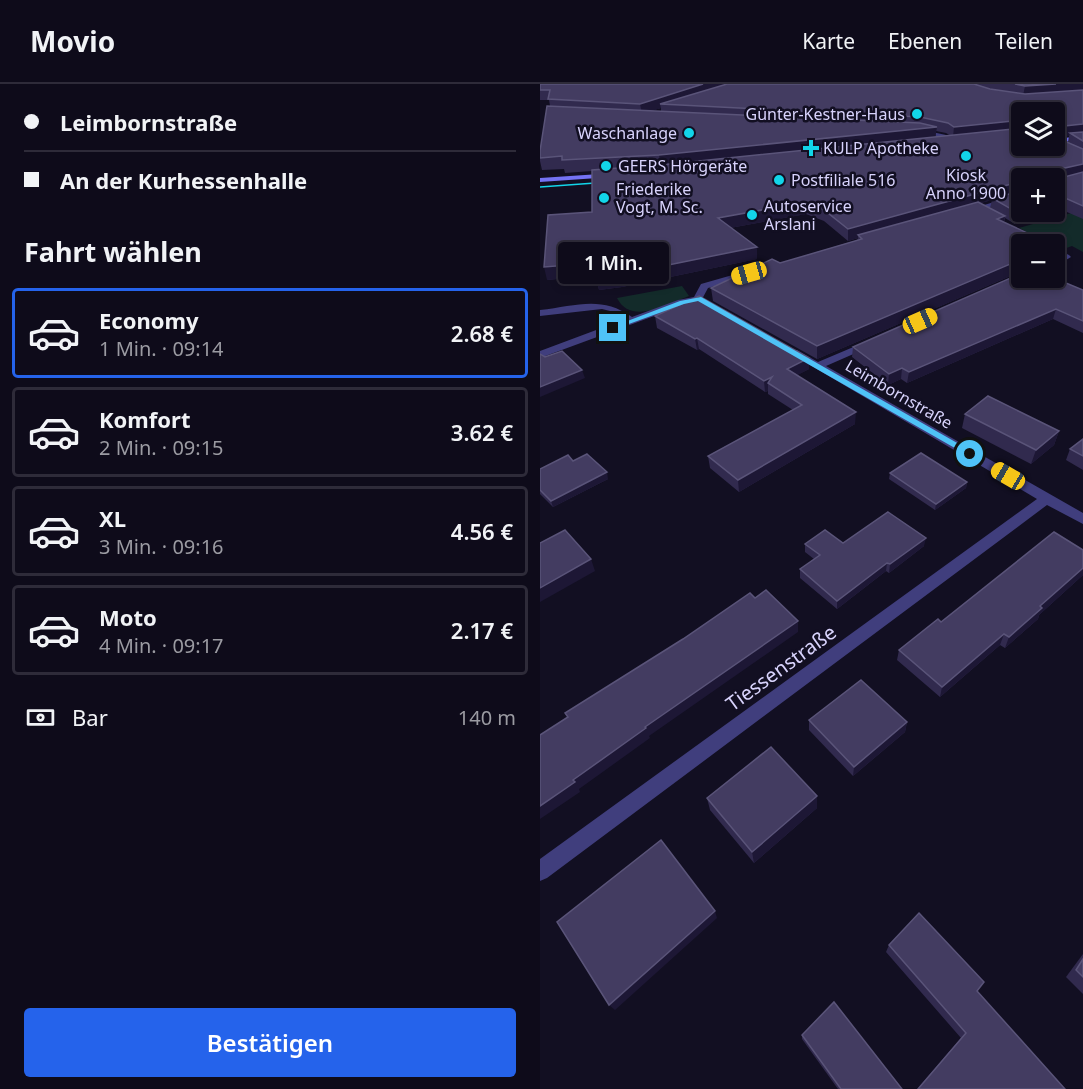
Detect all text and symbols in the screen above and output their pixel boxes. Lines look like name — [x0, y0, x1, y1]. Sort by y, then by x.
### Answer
text: Movio — [30, 22, 115, 60]
text: Karte — [802, 27, 855, 55]
text: Ebenen — [888, 27, 962, 55]
text: Teilen — [995, 27, 1053, 55]
map controls — [1011, 102, 1065, 288]
button: layers — [1011, 102, 1065, 156]
place label: Günter-Kestner-Haus — [746, 103, 905, 125]
text: Leimbornstraße — [60, 107, 237, 137]
marker: Günter-Kestner-Haus — [910, 107, 924, 121]
place label: Waschanlage — [577, 122, 677, 144]
marker: Waschanlage — [682, 126, 696, 140]
place label: KULP Apotheke — [823, 137, 939, 159]
marker: KULP Apotheke — [804, 141, 818, 155]
marker: Kiosk Anno 1900 — [959, 149, 973, 163]
place label: GEERS Hörgeräte — [618, 155, 747, 177]
marker: GEERS Hörgeräte — [599, 159, 613, 173]
place label: Kiosk Anno 1900 — [926, 164, 1006, 204]
text: An der Kurhessenhalle — [60, 165, 307, 195]
button: + — [1011, 168, 1065, 222]
place label: Postfiliale 516 — [791, 169, 895, 191]
marker: Postfiliale 516 — [772, 173, 786, 187]
place label: Friederike Vogt, M. Sc. — [616, 178, 703, 218]
marker: Friederike Vogt, M. Sc. — [597, 191, 611, 205]
place label: Autoservice Arslani — [764, 195, 852, 235]
marker: Autoservice Arslani — [745, 208, 759, 222]
text: Fahrt wählen — [24, 233, 202, 270]
button: − — [1011, 234, 1065, 288]
callout: 1 Min. — [557, 241, 668, 283]
text: 1 Min. — [584, 249, 643, 276]
car — [729, 259, 769, 287]
text: Economy — [99, 305, 198, 335]
car — [900, 305, 940, 337]
icon: car — [27, 306, 81, 360]
route end — [599, 314, 626, 341]
text: 2.68 € — [451, 318, 513, 348]
text: 1 Min. · 09:14 — [99, 335, 224, 362]
street label: Leimbornstraße — [841, 354, 957, 434]
text: Komfort — [99, 404, 190, 434]
icon: car — [27, 405, 81, 459]
text: 3.62 € — [451, 417, 513, 447]
text: 2 Min. · 09:15 — [99, 434, 224, 461]
route start — [956, 440, 983, 467]
car — [988, 459, 1028, 493]
text: XL — [99, 503, 126, 533]
icon: car — [27, 504, 81, 558]
text: 4.56 € — [451, 516, 513, 546]
text: 3 Min. · 09:16 — [99, 533, 224, 560]
text: Moto — [99, 602, 157, 632]
icon: car — [27, 603, 81, 657]
text: 2.17 € — [451, 615, 513, 645]
street label: Tiessenstraße — [720, 618, 841, 717]
text: 4 Min. · 09:17 — [99, 632, 224, 659]
icon: cash — [24, 701, 57, 734]
text: Bar — [72, 702, 108, 732]
text: 140 m — [458, 704, 516, 731]
button: Bestätigen — [24, 1008, 516, 1077]

